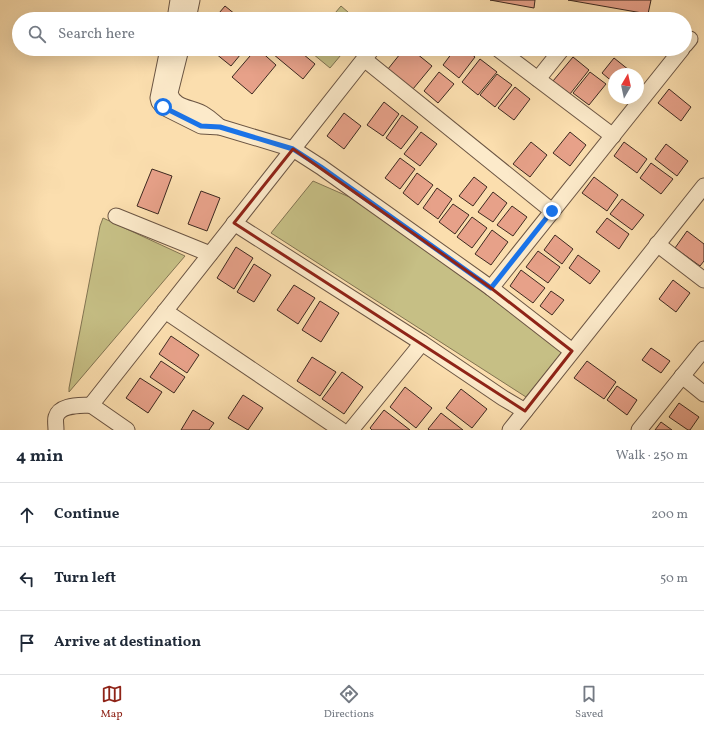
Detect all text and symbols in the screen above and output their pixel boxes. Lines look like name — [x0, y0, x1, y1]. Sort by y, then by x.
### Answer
search box — [12, 12, 692, 56]
icon: search — [26, 23, 48, 45]
text: Search here — [58, 24, 135, 45]
north arrow — [608, 68, 644, 104]
route start — [154, 98, 172, 116]
route end — [543, 202, 561, 220]
text: 4 min — [16, 445, 63, 468]
text: Walk · 250 m — [616, 447, 688, 465]
icon: ahead — [16, 504, 38, 526]
text: Continue — [54, 504, 119, 525]
text: 200 m — [651, 506, 688, 524]
icon: left — [16, 568, 38, 590]
text: Turn left — [54, 568, 116, 589]
text: 50 m — [660, 570, 688, 588]
icon: arrive — [16, 632, 38, 654]
text: Arrive at destination — [54, 632, 201, 653]
tab: Map — [101, 683, 123, 722]
tab: Directions — [324, 683, 374, 722]
tab: Saved — [575, 683, 603, 722]

